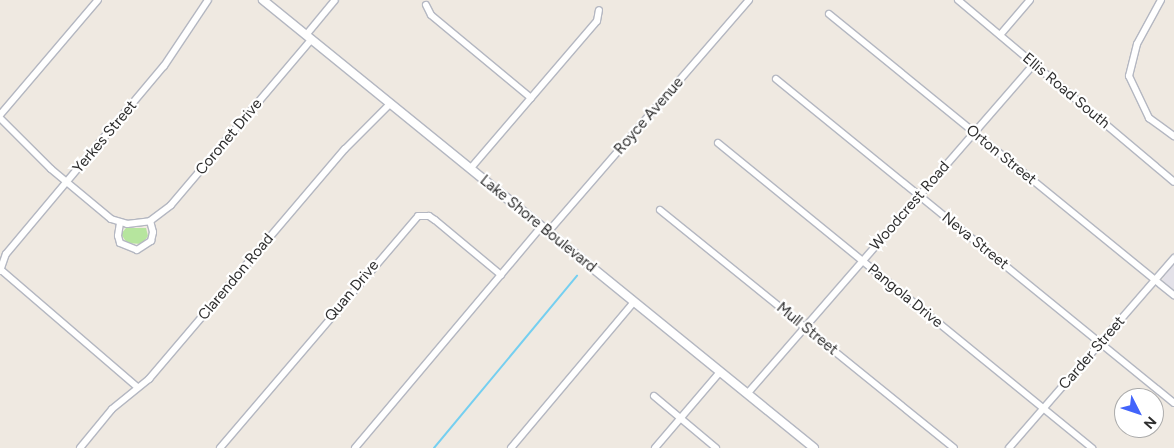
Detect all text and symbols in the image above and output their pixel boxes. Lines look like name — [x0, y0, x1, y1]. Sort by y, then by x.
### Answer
street label: Ellis Road South — [1019, 49, 1113, 133]
street label: Royce Avenue — [611, 74, 687, 158]
street label: Coronet Drive — [192, 95, 266, 179]
street label: Yerkes Street — [69, 97, 141, 177]
street label: Orton Street — [962, 121, 1040, 189]
street label: Woodcrest Road — [866, 158, 954, 254]
street label: Lake Shore Boulevard — [476, 172, 600, 276]
street label: Neva Street — [938, 209, 1012, 273]
street label: Clarendon Road — [195, 230, 277, 324]
street label: Quan Drive — [321, 257, 383, 325]
street label: Pangola Drive — [864, 260, 946, 332]
street label: Mull Street — [773, 299, 841, 359]
street label: Carder Street — [1055, 313, 1129, 393]
north arrow — [1114, 388, 1164, 438]
text: N — [1140, 413, 1160, 432]

